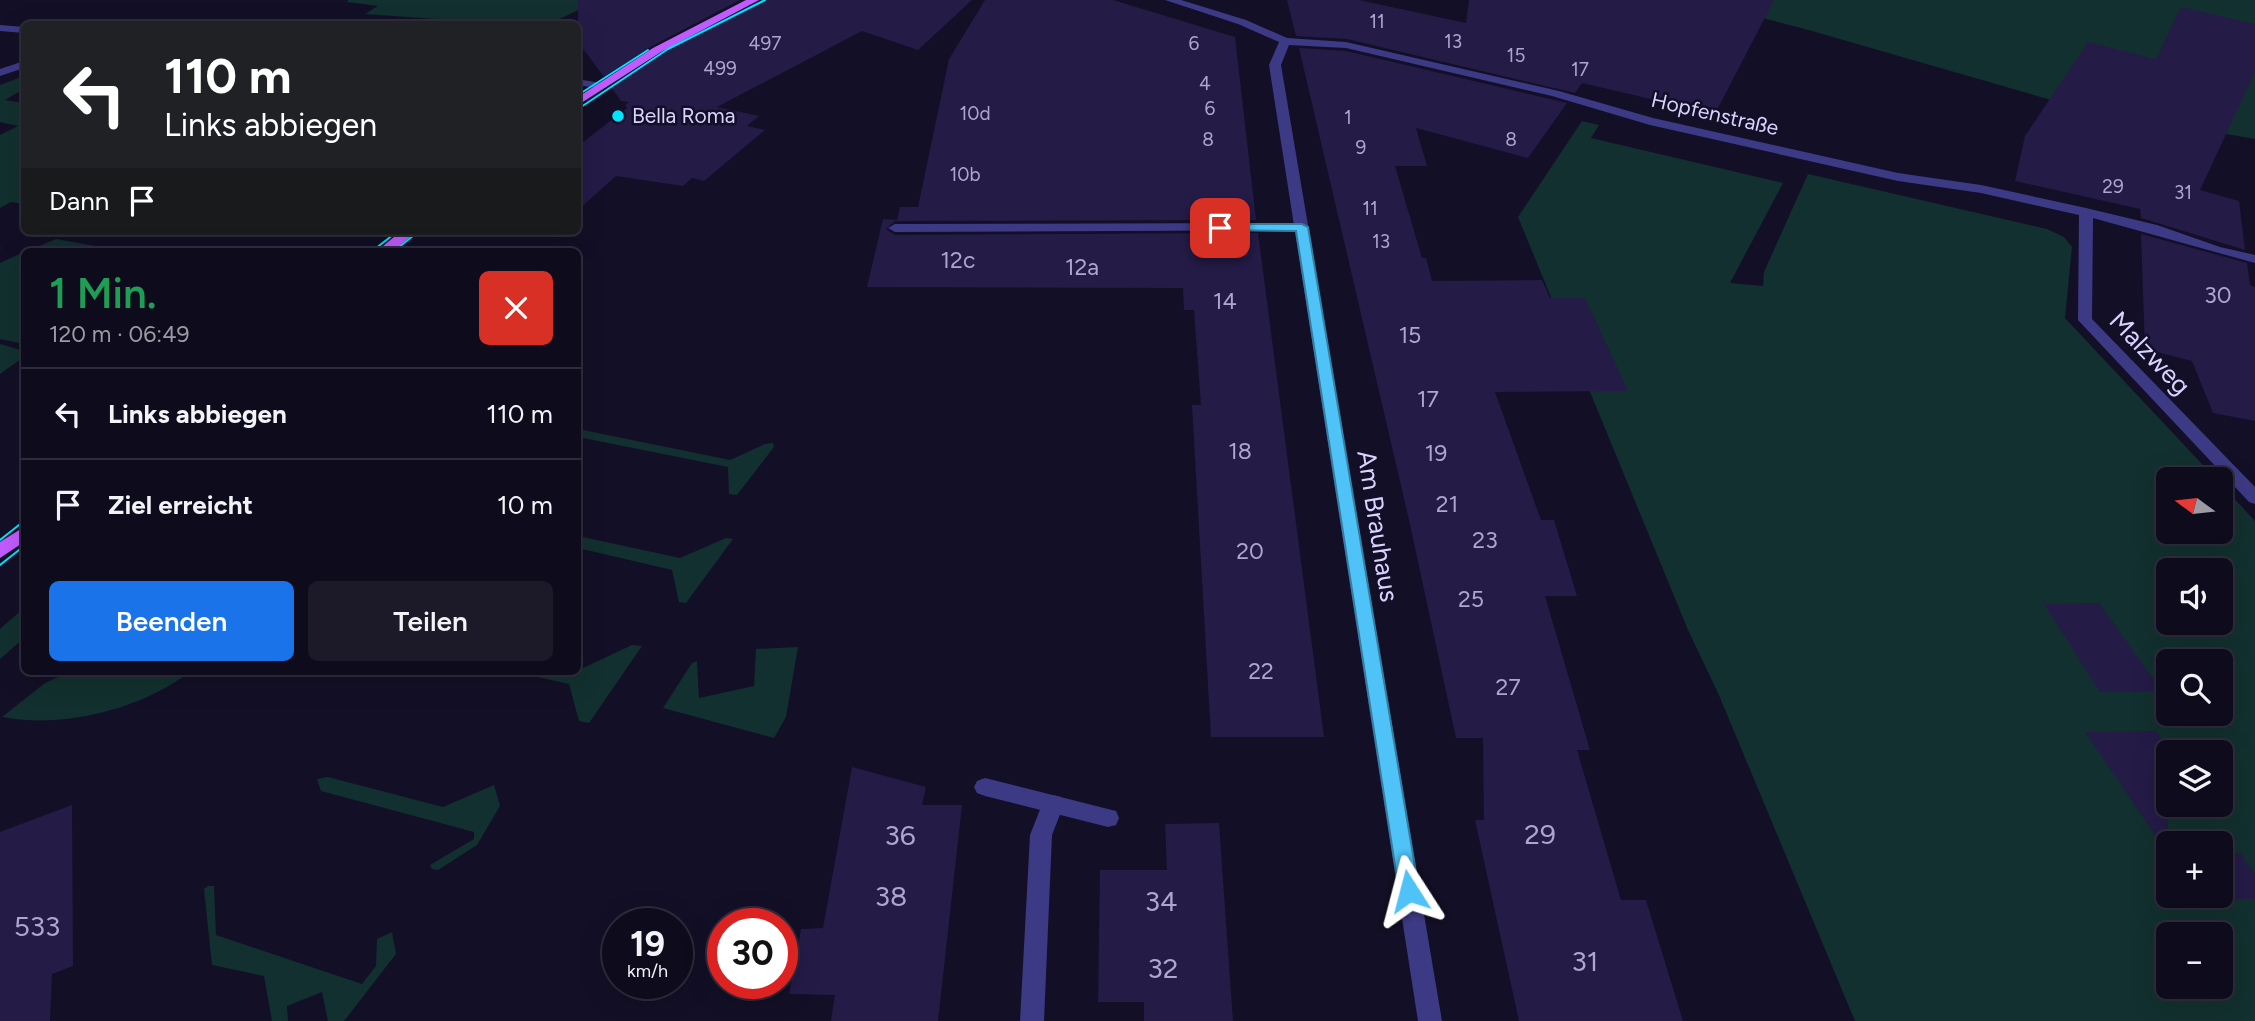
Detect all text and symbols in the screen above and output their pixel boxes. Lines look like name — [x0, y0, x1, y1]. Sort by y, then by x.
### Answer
house number: 11 — [1369, 10, 1385, 33]
house number: 13 — [1444, 30, 1462, 53]
house number: 497 — [749, 32, 781, 55]
house number: 6 — [1189, 32, 1200, 55]
house number: 15 — [1507, 44, 1525, 67]
text: 110 m — [164, 46, 292, 105]
icon: left — [49, 49, 140, 140]
house number: 499 — [703, 57, 737, 80]
house number: 17 — [1571, 58, 1589, 81]
house number: 4 — [1199, 72, 1211, 95]
street label: Hopfenstraße — [1649, 87, 1781, 140]
house number: 6 — [1205, 97, 1216, 120]
house number: 10d — [959, 102, 991, 125]
place label: Bella Roma — [632, 103, 735, 128]
text: Links abbiegen — [164, 106, 377, 144]
house number: 1 — [1344, 106, 1352, 129]
marker: Bella Roma — [610, 108, 626, 124]
house number: 8 — [1202, 128, 1214, 151]
house number: 8 — [1505, 128, 1517, 151]
house number: 9 — [1356, 136, 1366, 159]
house number: 10b — [949, 163, 981, 186]
house number: 29 — [2102, 175, 2124, 198]
house number: 31 — [2174, 181, 2192, 204]
icon: arrive — [123, 182, 161, 220]
text: Dann — [49, 185, 109, 217]
house number: 11 — [1362, 197, 1378, 220]
pin — [1190, 198, 1250, 258]
icon: arrive — [1201, 209, 1239, 247]
house number: 13 — [1372, 230, 1390, 253]
house number: 12c — [941, 246, 975, 274]
house number: 12a — [1065, 253, 1099, 281]
text: 1 Min. — [49, 268, 156, 319]
button: close — [479, 271, 553, 345]
house number: 30 — [2204, 281, 2232, 309]
house number: 14 — [1213, 287, 1237, 315]
street label: Malzweg — [2103, 305, 2197, 401]
text: 120 m · 06:49 — [49, 320, 189, 348]
house number: 15 — [1399, 321, 1421, 349]
house number: 17 — [1417, 385, 1439, 413]
icon: left — [49, 395, 87, 433]
text: Links abbiegen — [108, 398, 287, 430]
text: 110 m — [486, 398, 553, 430]
house number: 18 — [1228, 437, 1252, 465]
house number: 19 — [1425, 439, 1447, 467]
street label: Am Brauhaus — [1350, 448, 1406, 604]
north arrow — [2156, 467, 2233, 544]
map controls — [2156, 467, 2233, 999]
icon: arrive — [49, 486, 87, 524]
text: Ziel erreicht — [108, 489, 253, 521]
text: 10 m — [497, 489, 553, 521]
house number: 21 — [1436, 490, 1458, 518]
house number: 23 — [1472, 526, 1498, 554]
house number: 20 — [1236, 537, 1264, 565]
button: sound — [2156, 558, 2233, 635]
button: Beenden — [49, 581, 294, 661]
button: Teilen — [308, 581, 553, 661]
house number: 25 — [1458, 585, 1484, 613]
button: search — [2156, 649, 2233, 726]
house number: 22 — [1248, 657, 1274, 685]
house number: 27 — [1495, 673, 1521, 701]
button: layers — [2156, 740, 2233, 817]
house number: 29 — [1524, 817, 1556, 851]
house number: 36 — [884, 818, 916, 852]
button: + — [2156, 831, 2233, 908]
position arrow — [1372, 854, 1446, 928]
house number: 38 — [875, 879, 907, 913]
house number: 34 — [1145, 884, 1177, 918]
speed limit sign: 30 — [707, 908, 798, 999]
house number: 533 — [14, 909, 60, 943]
button: − — [2156, 922, 2233, 999]
text: 19 — [630, 923, 665, 965]
house number: 31 — [1572, 944, 1598, 978]
house number: 32 — [1148, 951, 1178, 985]
text: km/h — [627, 960, 668, 982]

